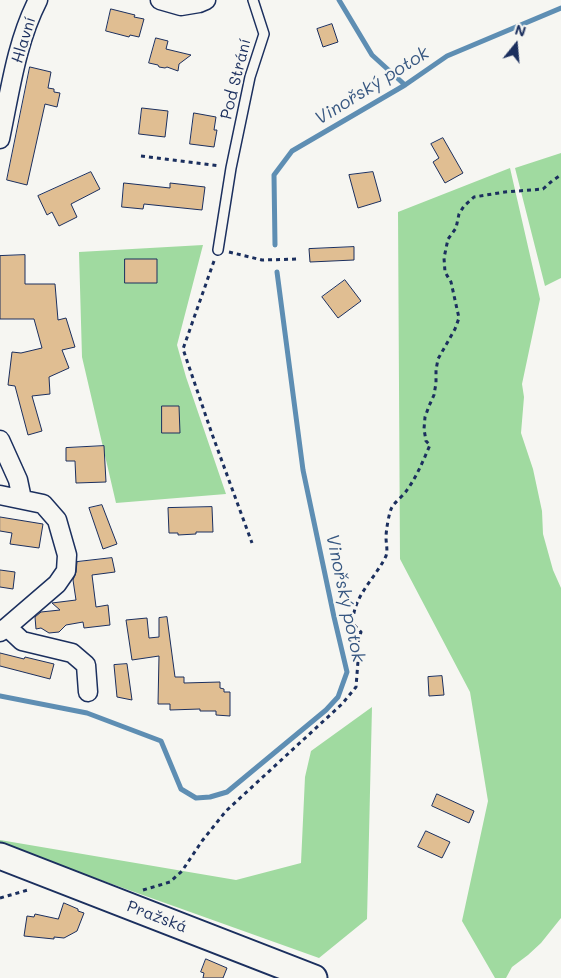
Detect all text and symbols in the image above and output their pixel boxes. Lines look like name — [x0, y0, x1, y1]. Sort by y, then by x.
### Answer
street label: Hlavní — [8, 14, 40, 66]
north arrow — [491, 20, 541, 70]
text: N — [513, 20, 528, 41]
street label: Pod Strání — [217, 37, 255, 121]
water label: Vinořský potok — [311, 42, 433, 130]
water label: Vinořský potok — [321, 532, 369, 664]
street label: Pražská — [124, 897, 190, 937]

